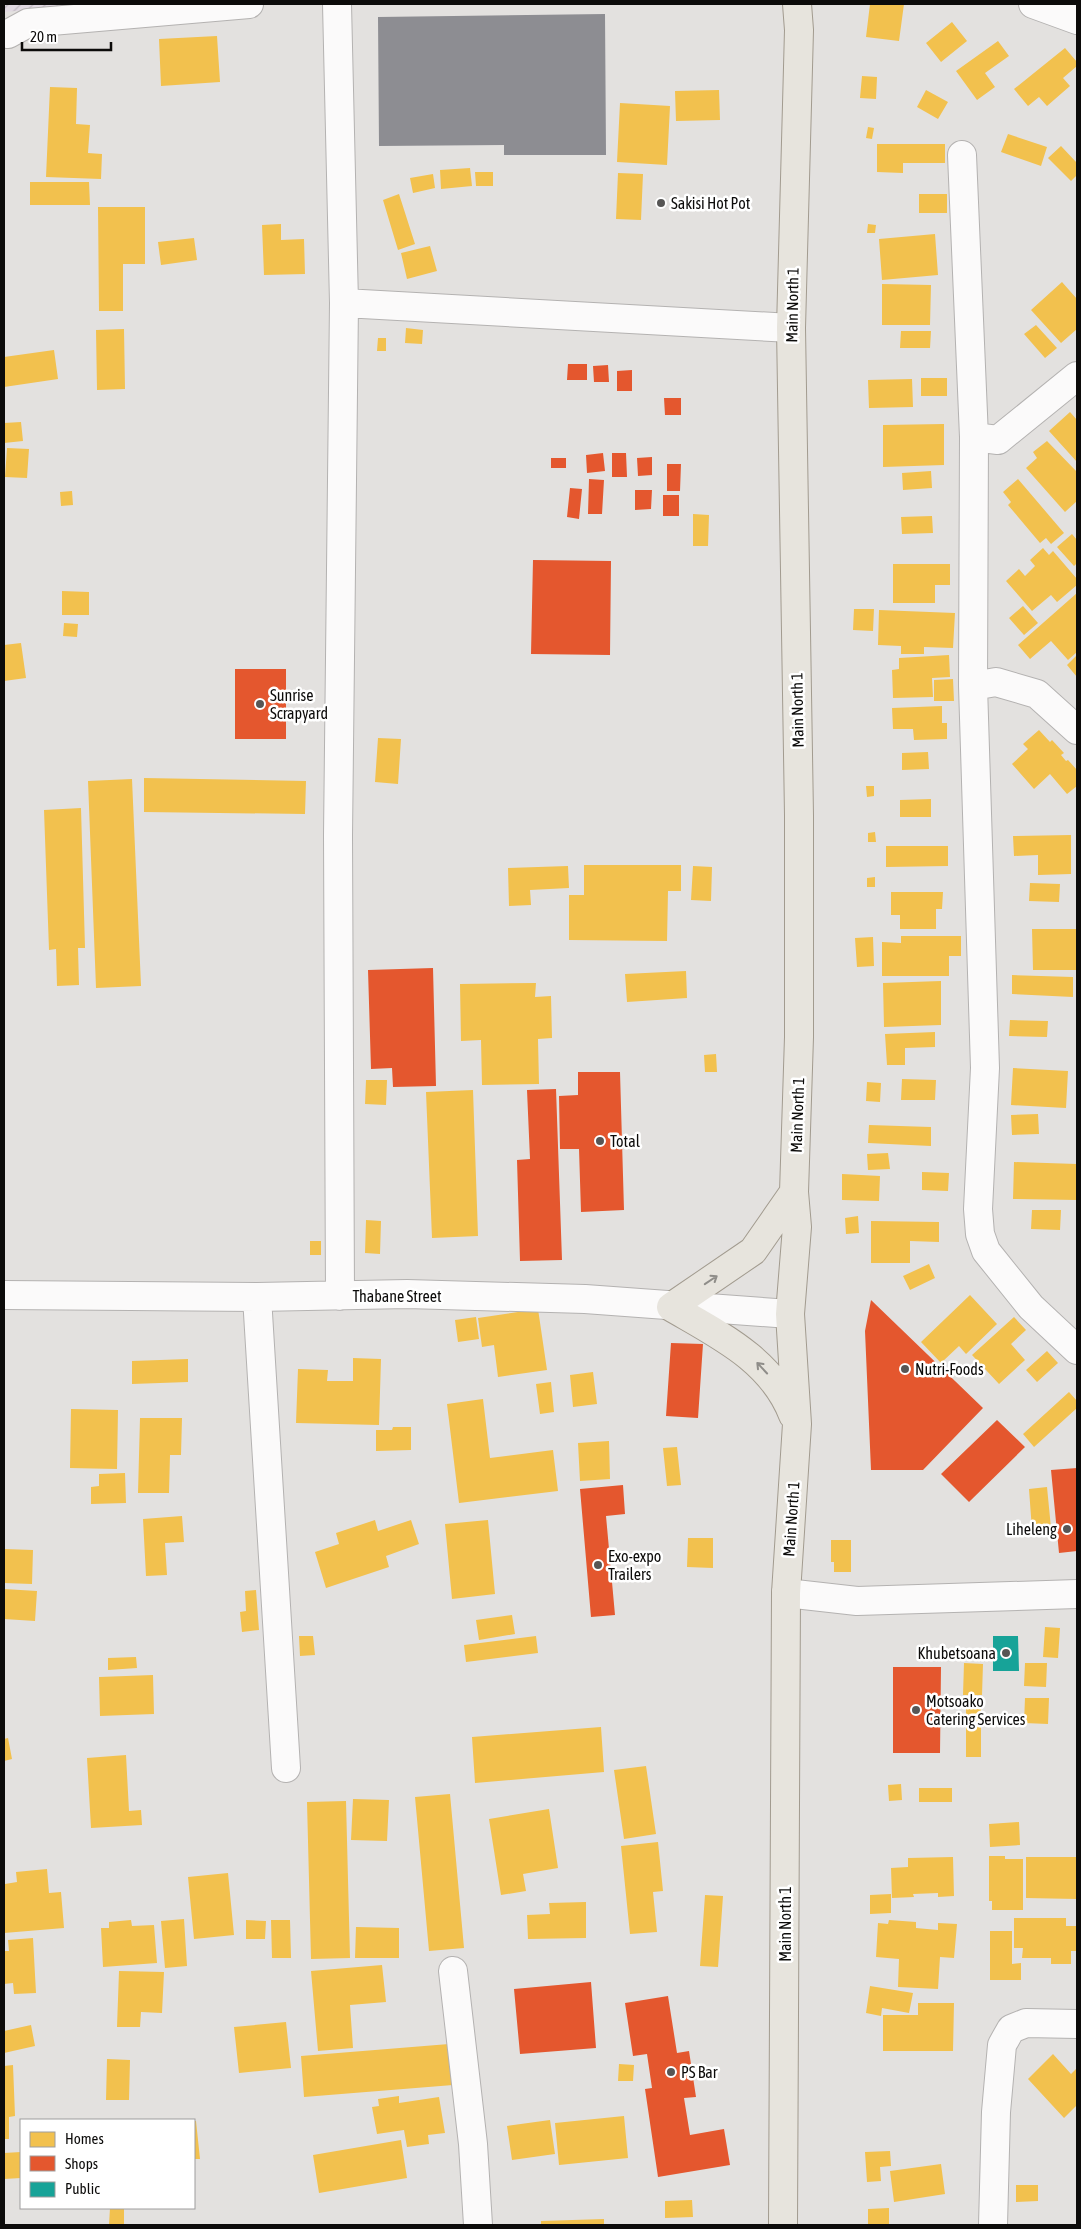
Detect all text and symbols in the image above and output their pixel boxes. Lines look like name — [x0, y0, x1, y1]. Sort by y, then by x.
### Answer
scale bar — [22, 20, 111, 52]
text: 20 m — [30, 28, 57, 45]
place label: Sakisi Hot Pot — [671, 194, 751, 212]
marker: Sakisi Hot Pot — [655, 197, 667, 209]
street label: Main North 1 — [782, 267, 802, 343]
street label: Main North 1 — [787, 672, 807, 748]
place label: Sunrise Scrapyard — [270, 686, 328, 723]
marker: Sunrise Scrapyard — [254, 698, 266, 710]
street label: Main North 1 — [787, 1077, 807, 1153]
place label: Total — [610, 1132, 641, 1150]
marker: Total — [594, 1135, 606, 1147]
one-way arrow — [704, 1274, 718, 1285]
street label: Thabane Street — [352, 1287, 442, 1305]
place label: Nutri-Foods — [915, 1360, 984, 1378]
one-way arrow — [756, 1362, 768, 1375]
marker: Nutri-Foods — [899, 1363, 911, 1375]
street label: Main North 1 — [779, 1481, 803, 1557]
place label: Liheleng — [1006, 1520, 1057, 1539]
marker: Liheleng — [1061, 1523, 1073, 1535]
place label: Exo-expo Trailers — [608, 1547, 661, 1583]
marker: Exo-expo Trailers — [592, 1559, 604, 1571]
place label: Khubetsoana — [917, 1644, 996, 1662]
marker: Khubetsoana — [1000, 1647, 1012, 1659]
place label: Motsoako Catering Services — [926, 1692, 1026, 1729]
marker: Motsoako Catering Services — [910, 1704, 922, 1716]
street label: Main North 1 — [776, 1886, 794, 1962]
place label: PS Bar — [681, 2063, 718, 2081]
marker: PS Bar — [665, 2066, 677, 2078]
legend — [20, 2119, 195, 2209]
text: Homes — [65, 2130, 104, 2147]
text: Shops — [65, 2155, 98, 2172]
text: Public — [65, 2180, 100, 2197]

